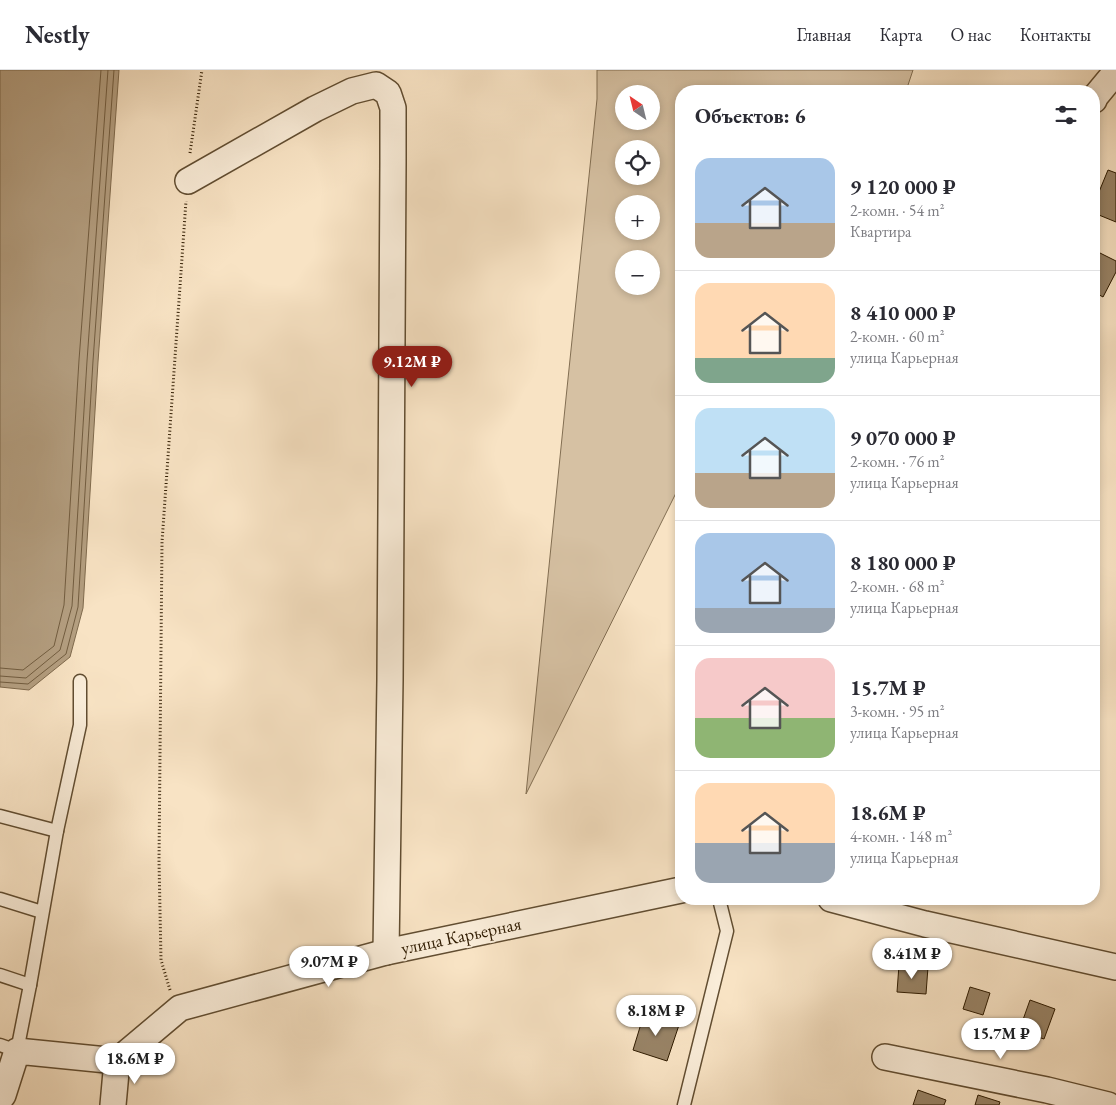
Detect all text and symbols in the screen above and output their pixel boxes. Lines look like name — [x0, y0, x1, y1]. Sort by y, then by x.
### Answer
text: Nestly — [25, 19, 90, 50]
text: Главная — [797, 23, 851, 46]
text: Карта — [879, 23, 922, 46]
text: О нас — [950, 23, 992, 46]
text: Контакты — [1020, 23, 1091, 46]
north arrow — [615, 85, 660, 130]
map controls — [615, 85, 660, 295]
icon: filters — [1052, 101, 1080, 129]
text: Объектов: 6 — [695, 102, 806, 129]
button: locate — [615, 140, 660, 185]
text: 9 120 000 ₽ — [850, 173, 956, 200]
icon: home — [735, 178, 795, 238]
button: + — [615, 195, 660, 240]
text: 2-комн. · 54 m² — [850, 200, 945, 221]
text: Квартира — [850, 221, 911, 242]
button: − — [615, 250, 660, 295]
text: 8 410 000 ₽ — [850, 299, 956, 326]
icon: home — [735, 303, 795, 363]
text: 2-комн. · 60 m² — [850, 326, 945, 347]
pin: 9.12M ₽ — [366, 346, 458, 388]
text: улица Карьерная — [850, 347, 959, 368]
text: 9.12M ₽ — [383, 351, 441, 372]
text: 9 070 000 ₽ — [850, 424, 956, 451]
icon: home — [735, 428, 795, 488]
text: 2-комн. · 76 m² — [850, 451, 945, 472]
text: улица Карьерная — [850, 472, 959, 493]
text: 8 180 000 ₽ — [850, 549, 956, 576]
icon: home — [735, 553, 795, 613]
text: 2-комн. · 68 m² — [850, 576, 945, 597]
text: улица Карьерная — [850, 597, 959, 618]
text: 15.7M ₽ — [850, 674, 926, 701]
icon: home — [735, 678, 795, 738]
text: 3-комн. · 95 m² — [850, 701, 945, 722]
text: улица Карьерная — [850, 722, 959, 743]
text: 18.6M ₽ — [850, 799, 926, 826]
icon: home — [735, 803, 795, 863]
text: 4-комн. · 148 m² — [850, 826, 952, 847]
text: улица Карьерная — [850, 847, 959, 868]
street label: улица Карьерная — [399, 912, 523, 959]
pin: 8.41M ₽ — [866, 938, 958, 980]
text: 8.41M ₽ — [883, 943, 941, 964]
pin: 9.07M ₽ — [283, 946, 375, 988]
text: 9.07M ₽ — [300, 951, 358, 972]
pin: 8.18M ₽ — [610, 994, 702, 1037]
text: 8.18M ₽ — [627, 1000, 685, 1021]
pin: 15.7M ₽ — [955, 1018, 1047, 1060]
text: 15.7M ₽ — [972, 1023, 1030, 1044]
pin: 18.6M ₽ — [89, 1042, 181, 1085]
text: 18.6M ₽ — [106, 1048, 164, 1069]

